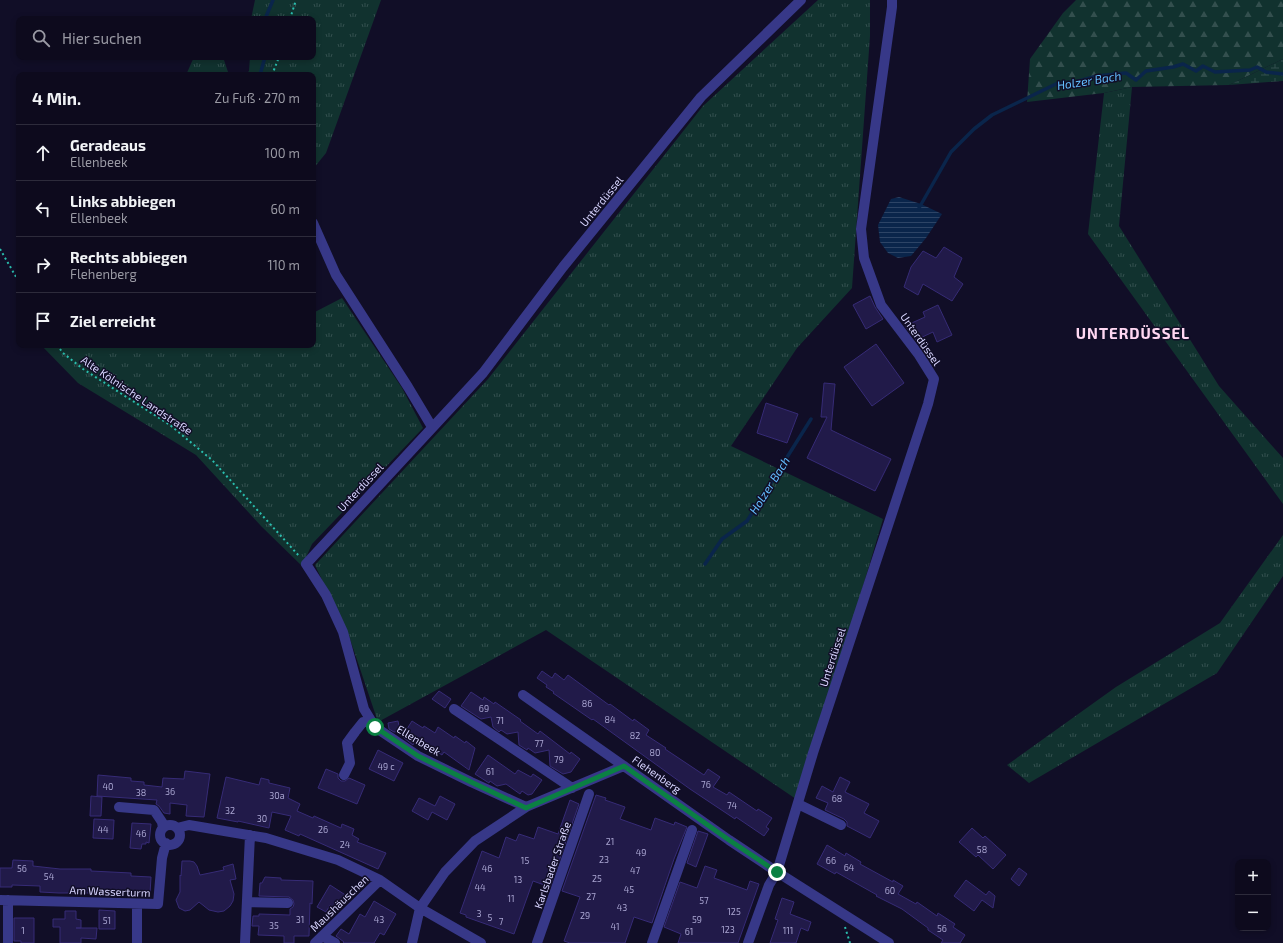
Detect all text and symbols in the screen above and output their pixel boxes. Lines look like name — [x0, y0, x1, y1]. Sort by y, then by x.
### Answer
search box — [16, 16, 316, 60]
icon: search — [30, 27, 52, 49]
text: Hier suchen — [62, 29, 142, 47]
water label: Holzer Bach — [1056, 68, 1122, 92]
text: 4 Min. — [32, 88, 81, 108]
text: Zu Fuß · 270 m — [215, 90, 300, 106]
text: Geradeaus — [70, 136, 146, 154]
icon: ahead — [32, 142, 54, 164]
text: 100 m — [265, 145, 300, 161]
text: Ellenbeek — [70, 154, 128, 170]
street label: Unterdüssel — [577, 173, 626, 229]
text: Links abbiegen — [70, 192, 176, 210]
icon: left — [32, 198, 54, 220]
text: 60 m — [270, 201, 300, 217]
text: Ellenbeek — [70, 210, 128, 226]
text: Rechts abbiegen — [70, 248, 187, 266]
icon: right — [32, 254, 54, 276]
text: 110 m — [268, 257, 300, 273]
text: Flehenberg — [70, 266, 137, 282]
icon: arrive — [32, 310, 54, 332]
street label: Unterdüssel — [898, 310, 944, 368]
text: Ziel erreicht — [70, 312, 156, 330]
district label: UNTERDÜSSEL — [1076, 324, 1190, 342]
street label: Alte Kölnische Landstraße — [79, 353, 195, 437]
water label: Holzer Bach — [746, 454, 792, 516]
street label: Unterdüssel — [334, 460, 386, 514]
street label: Unterdüssel — [816, 625, 848, 688]
house number: 86 — [582, 698, 592, 709]
house number: 69 — [479, 703, 489, 714]
house number: 84 — [605, 714, 616, 725]
house number: 71 — [496, 715, 504, 726]
route start — [366, 718, 384, 736]
street label: Ellenbeek — [395, 722, 444, 758]
house number: 82 — [630, 730, 640, 741]
house number: 77 — [534, 738, 544, 749]
house number: 80 — [650, 747, 660, 758]
street label: Flehenberg — [630, 752, 684, 796]
house number: 79 — [554, 754, 564, 765]
house number: 49 c — [377, 761, 395, 772]
house number: 61 — [486, 766, 494, 777]
house number: 76 — [701, 779, 711, 790]
house number: 40 — [103, 781, 113, 792]
house number: 36 — [165, 786, 175, 797]
house number: 38 — [136, 787, 146, 798]
house number: 30a — [269, 790, 285, 801]
house number: 68 — [832, 793, 842, 804]
house number: 74 — [727, 800, 738, 811]
house number: 32 — [225, 805, 235, 816]
house number: 30 — [257, 813, 267, 824]
street label: Karlsbader Straße — [531, 820, 573, 910]
house number: 44 — [97, 824, 109, 835]
house number: 26 — [318, 824, 328, 835]
house number: 46 — [136, 828, 146, 839]
house number: 21 — [606, 836, 614, 847]
house number: 24 — [340, 839, 351, 850]
house number: 58 — [977, 844, 987, 855]
house number: 49 — [636, 847, 646, 858]
house number: 23 — [599, 854, 609, 865]
house number: 15 — [521, 855, 529, 866]
house number: 66 — [826, 855, 836, 866]
map controls — [1235, 859, 1271, 931]
button: + — [1235, 859, 1271, 895]
house number: 64 — [844, 862, 855, 873]
house number: 56 — [17, 863, 27, 874]
house number: 46 — [482, 863, 492, 874]
route end — [768, 863, 786, 881]
house number: 47 — [630, 865, 640, 876]
house number: 54 — [44, 871, 55, 882]
street label: Maushäuschen — [307, 872, 371, 934]
house number: 25 — [592, 873, 602, 884]
house number: 13 — [514, 874, 522, 885]
house number: 44 — [474, 882, 486, 893]
street label: Am Wasserturm — [69, 883, 151, 899]
house number: 45 — [624, 884, 634, 895]
house number: 60 — [885, 885, 895, 896]
house number: 27 — [586, 891, 596, 902]
house number: 11 — [507, 893, 515, 904]
house number: 57 — [699, 895, 709, 906]
button: − — [1235, 895, 1271, 931]
house number: 43 — [617, 902, 627, 913]
house number: 125 — [727, 906, 741, 917]
house number: 3 — [476, 908, 482, 919]
house number: 29 — [580, 910, 590, 921]
house number: 5 — [488, 912, 493, 923]
house number: 31 — [296, 914, 304, 925]
house number: 43 — [374, 914, 384, 925]
house number: 59 — [692, 914, 702, 925]
house number: 51 — [103, 915, 111, 926]
house number: 7 — [499, 916, 504, 927]
house number: 35 — [269, 920, 279, 931]
house number: 41 — [610, 921, 620, 932]
house number: 56 — [937, 923, 947, 934]
house number: 123 — [721, 924, 735, 935]
house number: 1 — [21, 925, 25, 936]
house number: 111 — [783, 925, 793, 936]
house number: 61 — [685, 926, 693, 937]

